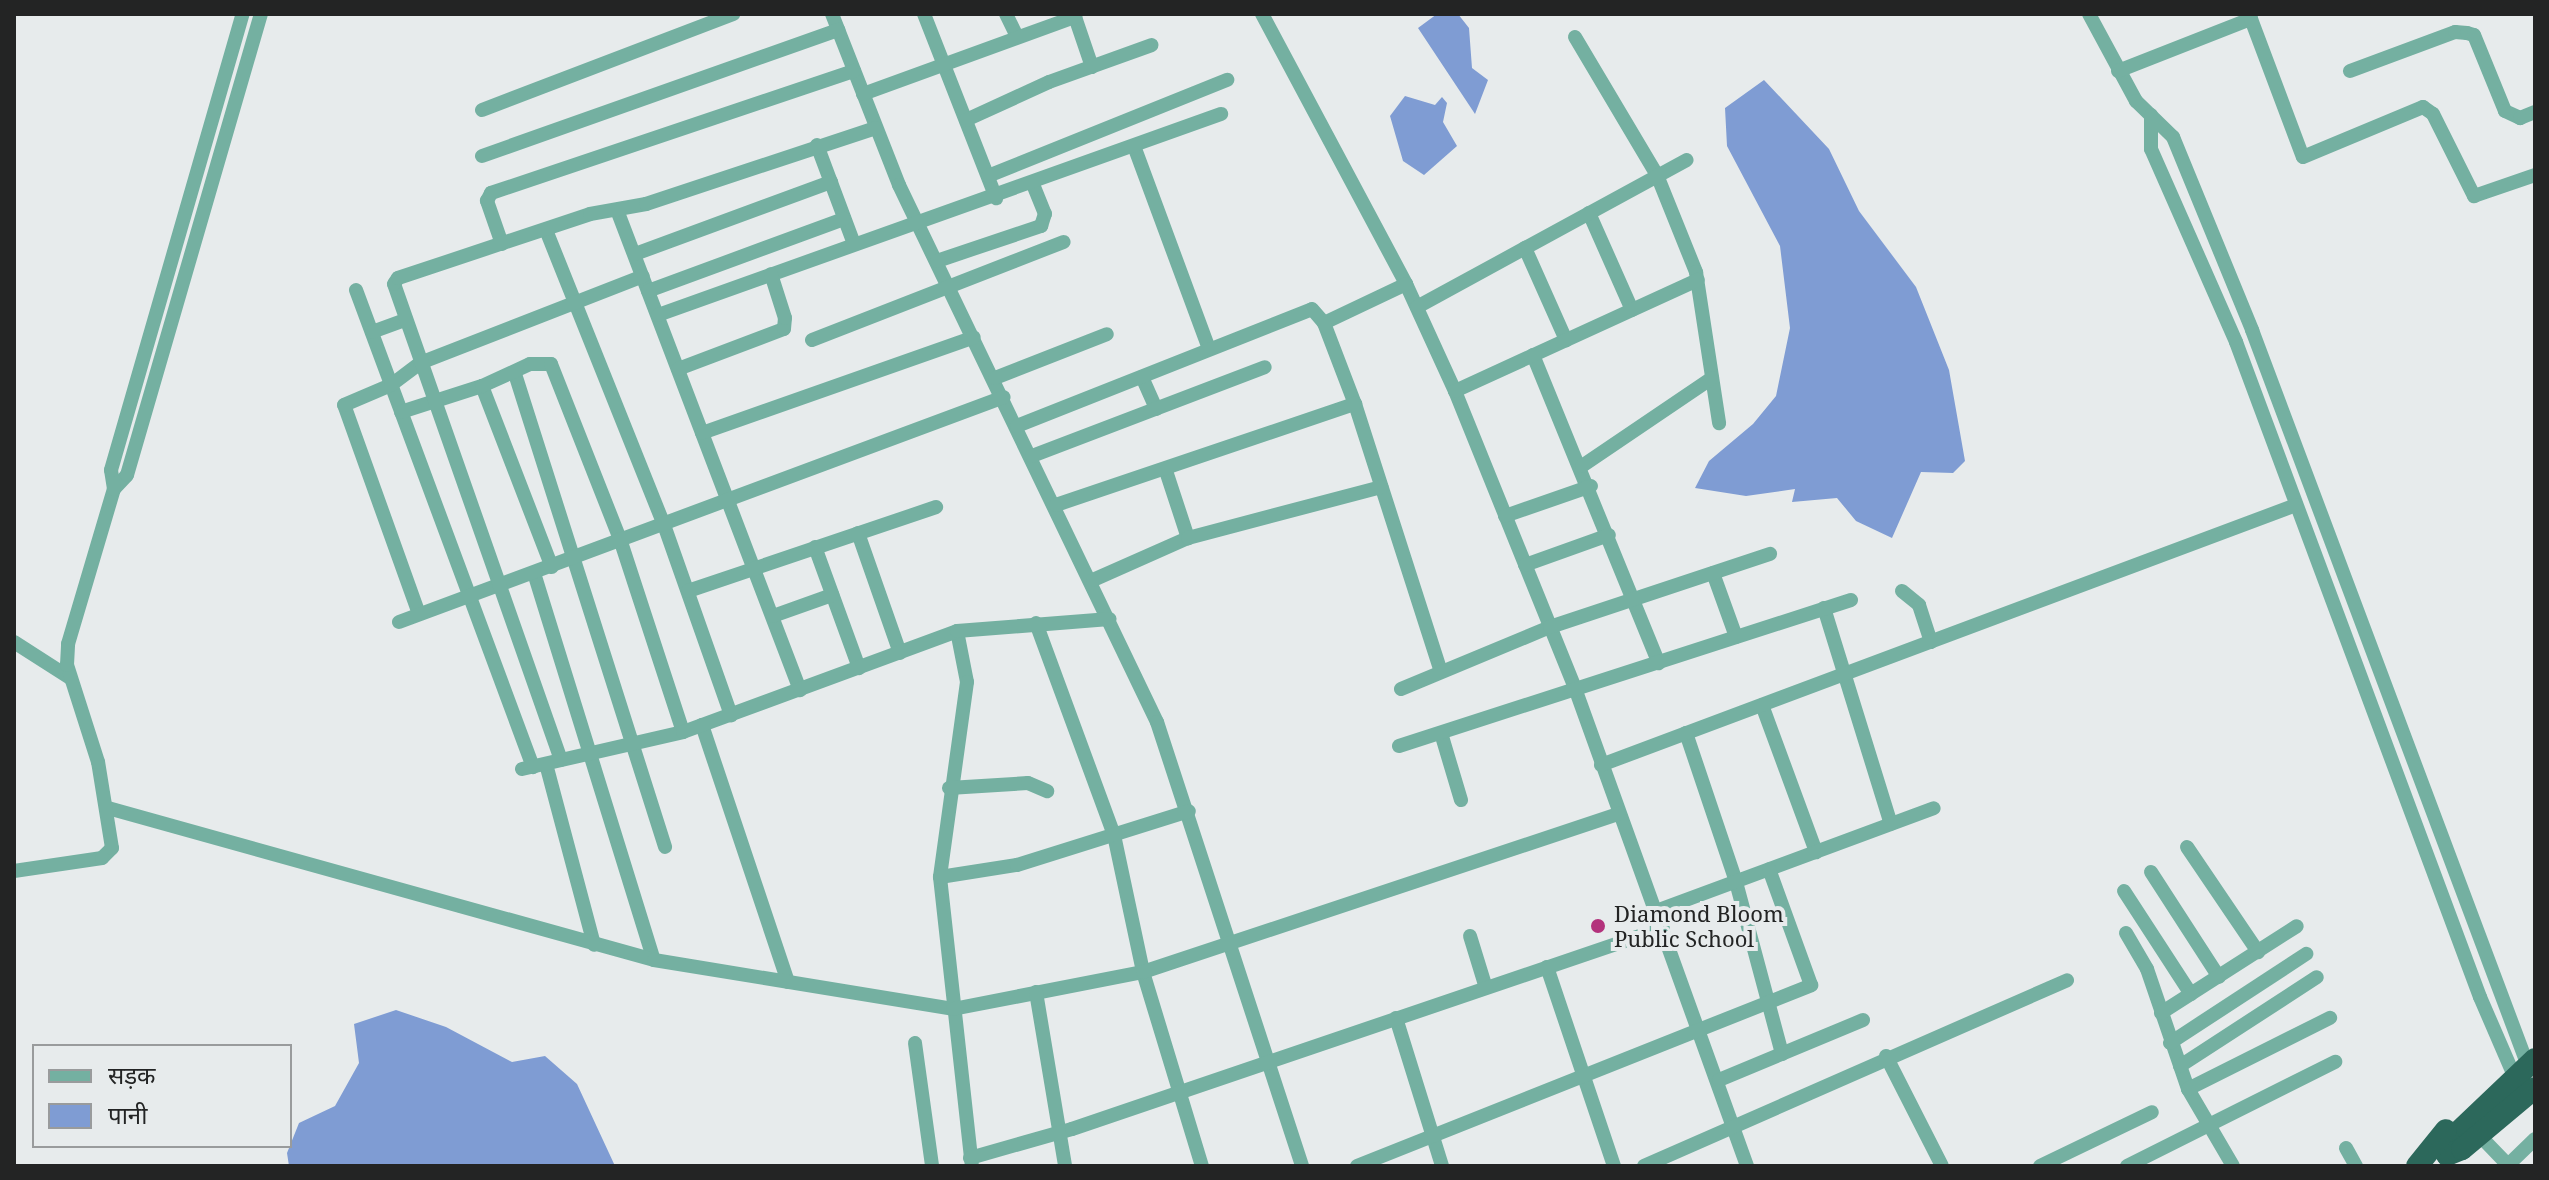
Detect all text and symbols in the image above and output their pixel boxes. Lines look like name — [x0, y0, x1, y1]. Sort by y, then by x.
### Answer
place label: Diamond Bloom Public School — [1614, 900, 1784, 952]
marker: Diamond Bloom Public School — [1589, 917, 1607, 935]
legend — [32, 1044, 292, 1148]
text: सड़क — [108, 1058, 156, 1091]
text: पानी — [108, 1098, 147, 1131]

